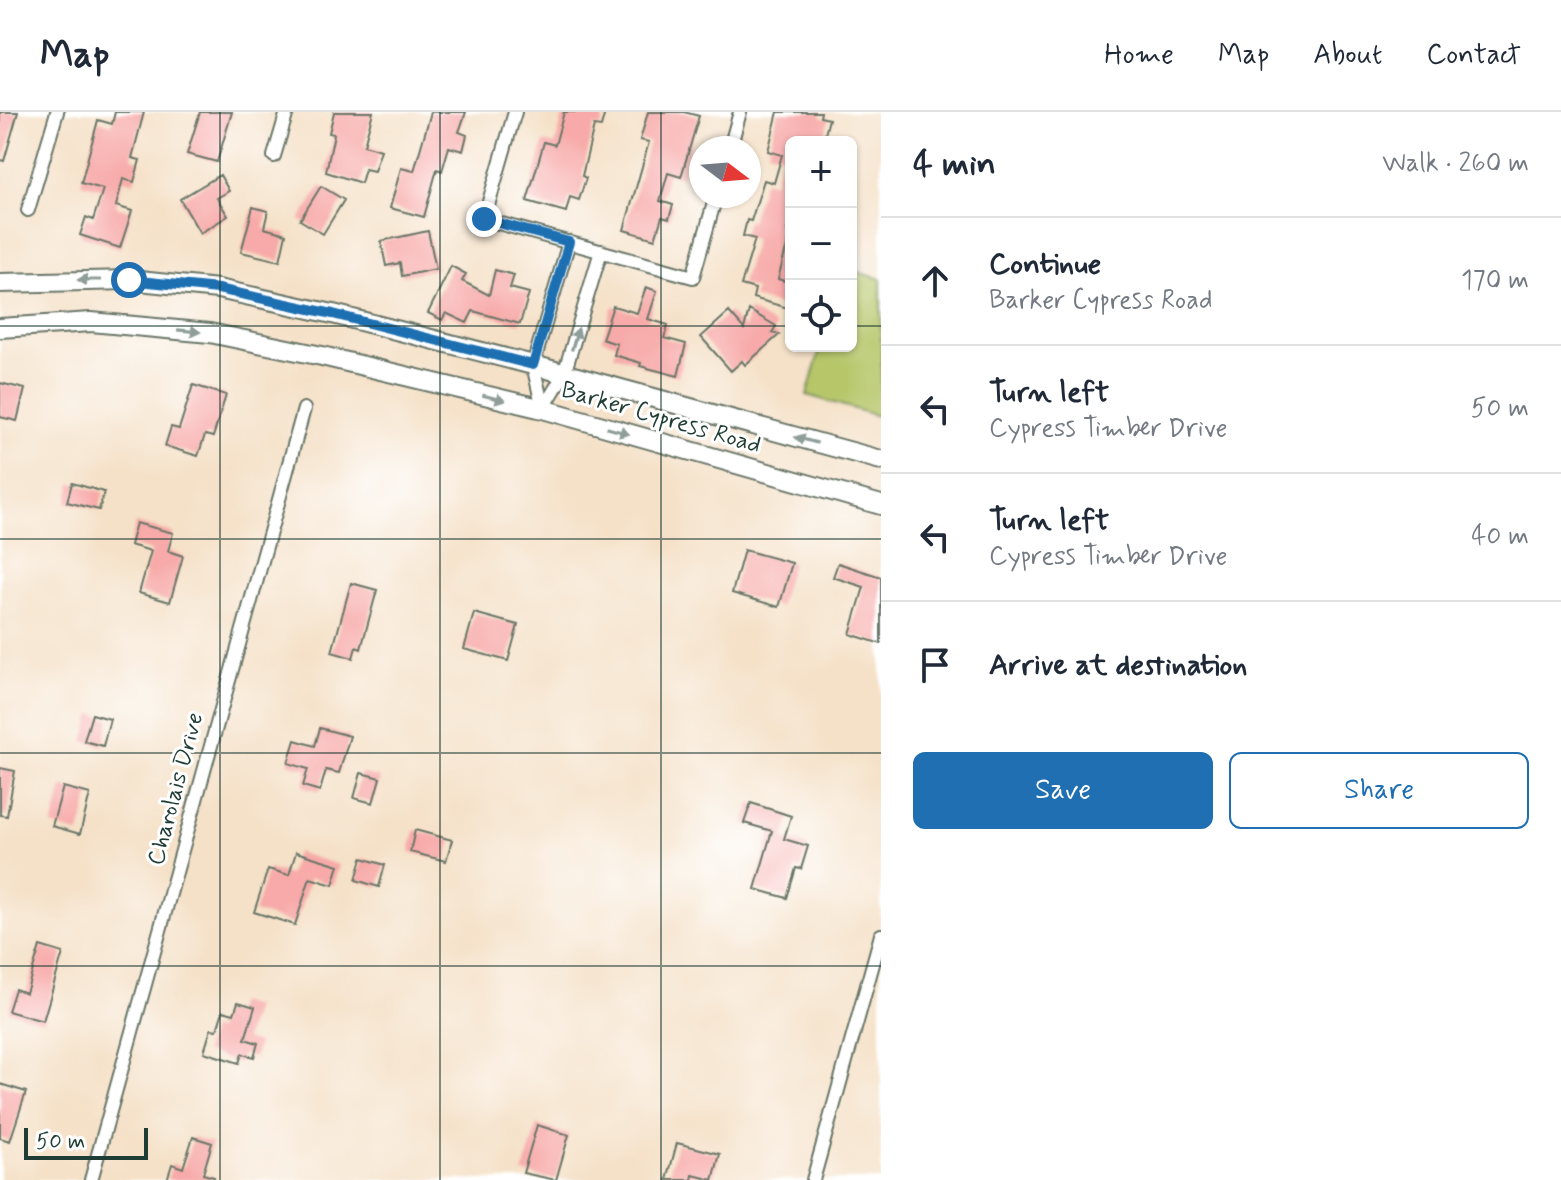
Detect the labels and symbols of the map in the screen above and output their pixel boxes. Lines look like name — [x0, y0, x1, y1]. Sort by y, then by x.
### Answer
north arrow — [689, 136, 761, 208]
route end — [466, 201, 502, 237]
route start — [111, 262, 147, 298]
one-way arrow — [76, 274, 101, 286]
one-way arrow — [177, 325, 202, 338]
one-way arrow — [569, 326, 582, 350]
street label: Barker Cypress Road — [558, 375, 764, 461]
one-way arrow — [482, 392, 507, 404]
one-way arrow — [605, 425, 630, 437]
one-way arrow — [793, 433, 818, 445]
street label: Charolais Drive — [141, 709, 211, 869]
scale bar — [24, 1124, 148, 1160]

